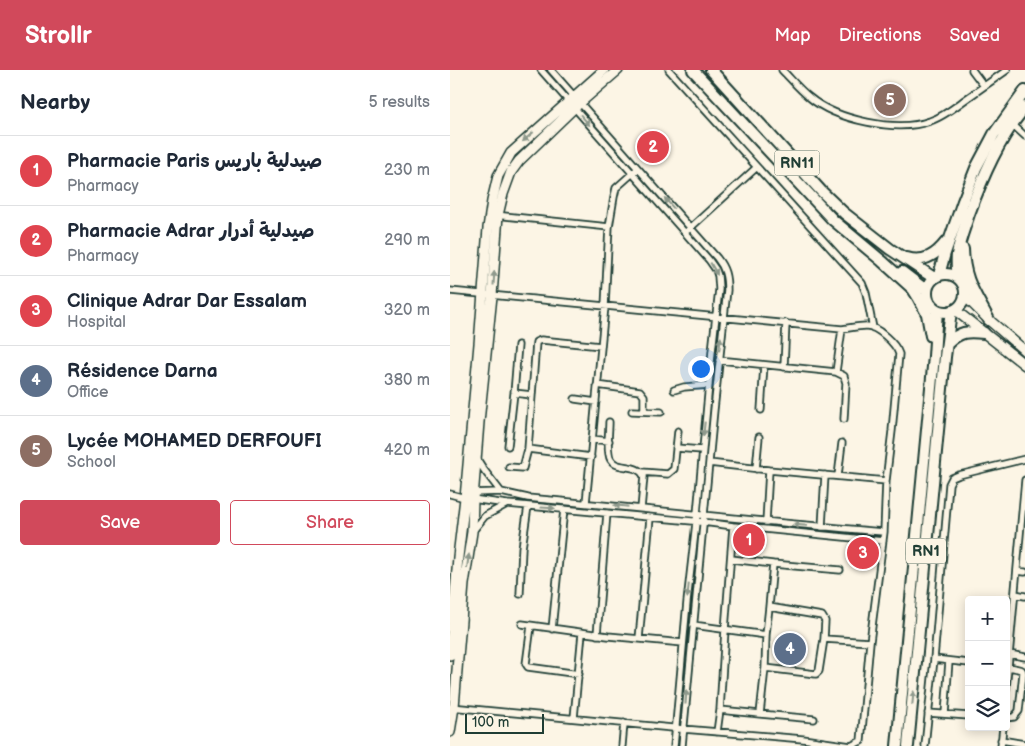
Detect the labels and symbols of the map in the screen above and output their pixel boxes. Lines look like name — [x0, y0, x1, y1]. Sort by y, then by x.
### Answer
pin: 5 — [874, 81, 906, 119]
one-way arrow — [579, 113, 591, 125]
pin: 2 — [637, 128, 669, 166]
one-way arrow — [522, 131, 534, 142]
road number: RN11 — [774, 150, 820, 176]
one-way arrow — [663, 197, 674, 210]
one-way arrow — [710, 261, 718, 276]
one-way arrow — [490, 269, 498, 285]
one-way arrow — [716, 336, 724, 352]
your location — [688, 356, 714, 382]
one-way arrow — [700, 421, 708, 437]
one-way arrow — [613, 502, 629, 510]
one-way arrow — [541, 504, 557, 512]
one-way arrow — [792, 520, 808, 528]
pin: 1 — [733, 521, 765, 559]
pin: 3 — [847, 534, 879, 572]
road number: RN1 — [906, 538, 946, 564]
one-way arrow — [464, 553, 472, 569]
one-way arrow — [684, 583, 692, 599]
pin: 4 — [774, 630, 806, 668]
one-way arrow — [682, 689, 690, 705]
one-way arrow — [909, 689, 917, 705]
scale bar — [465, 711, 544, 734]

